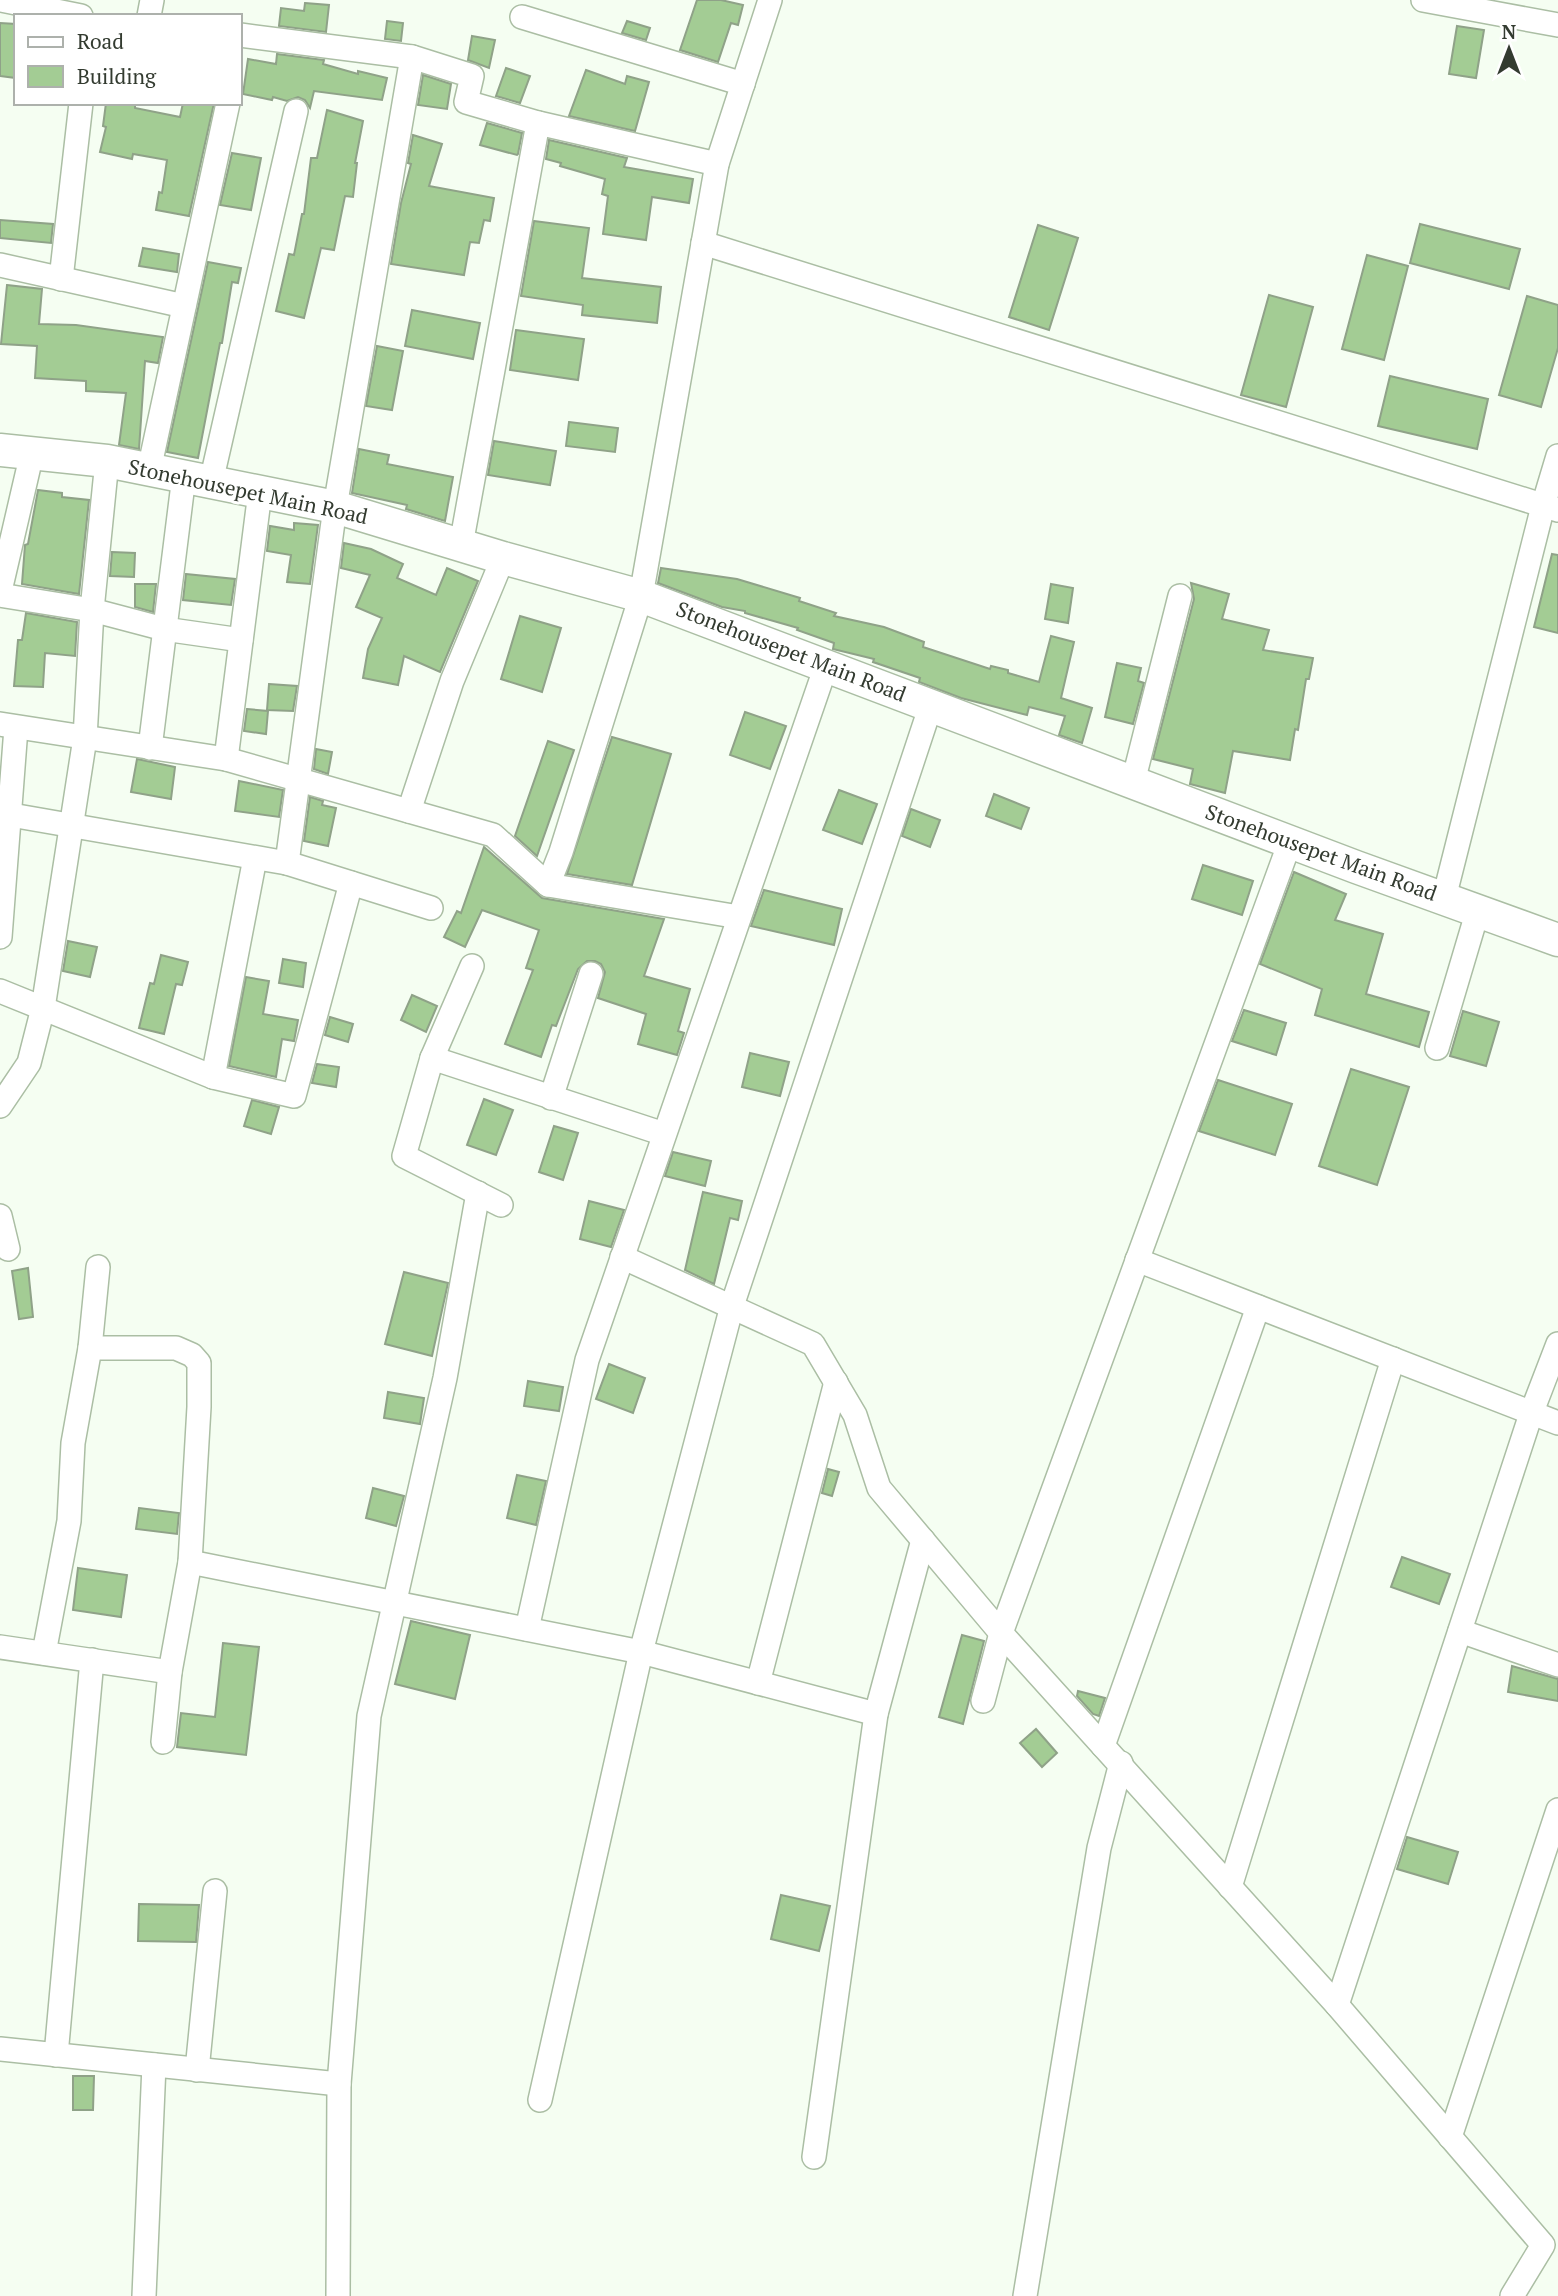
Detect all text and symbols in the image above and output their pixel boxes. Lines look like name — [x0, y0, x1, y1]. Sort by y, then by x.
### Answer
legend — [14, 14, 242, 105]
north arrow — [1474, 14, 1544, 84]
text: N — [1502, 19, 1517, 44]
text: Road — [77, 27, 124, 55]
text: Building — [77, 62, 157, 90]
street label: Stonehousepet Main Road — [126, 452, 371, 530]
street label: Stonehousepet Main Road — [672, 594, 911, 708]
street label: Stonehousepet Main Road — [1202, 797, 1441, 907]

